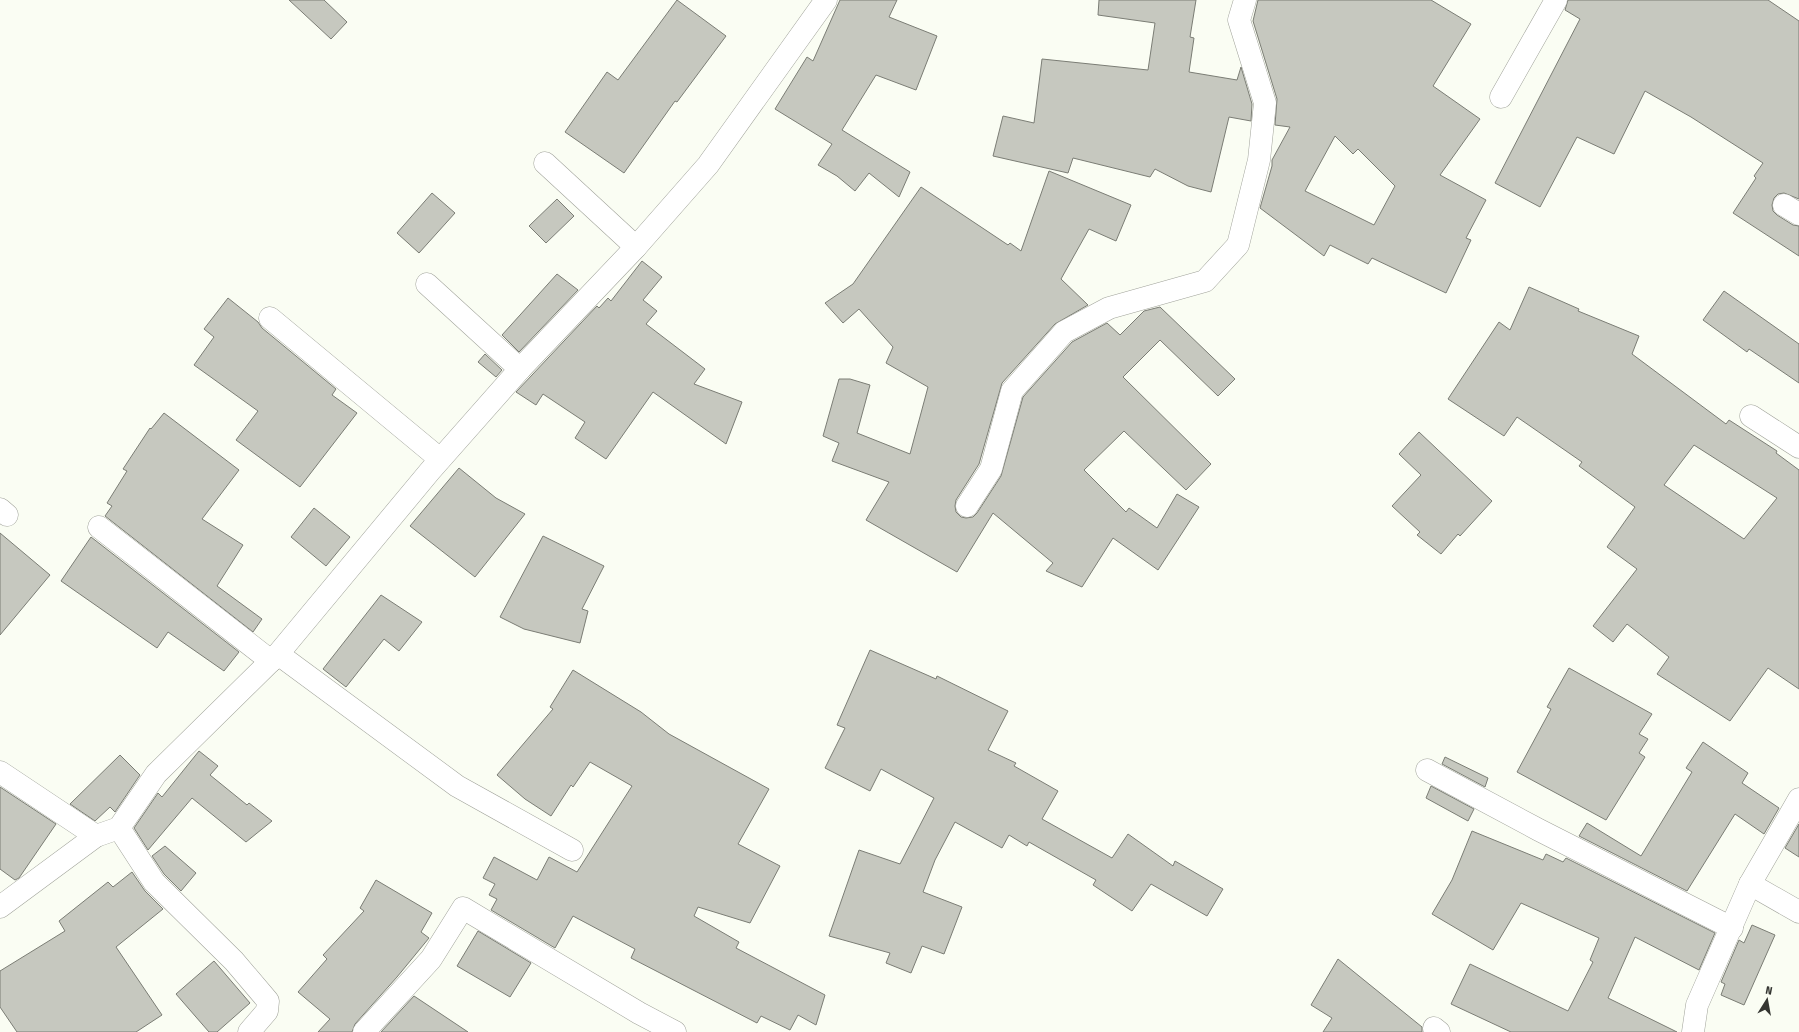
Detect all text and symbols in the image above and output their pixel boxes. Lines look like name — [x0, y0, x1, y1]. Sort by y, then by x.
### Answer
north arrow — [1747, 980, 1787, 1020]
text: N — [1764, 984, 1773, 998]

